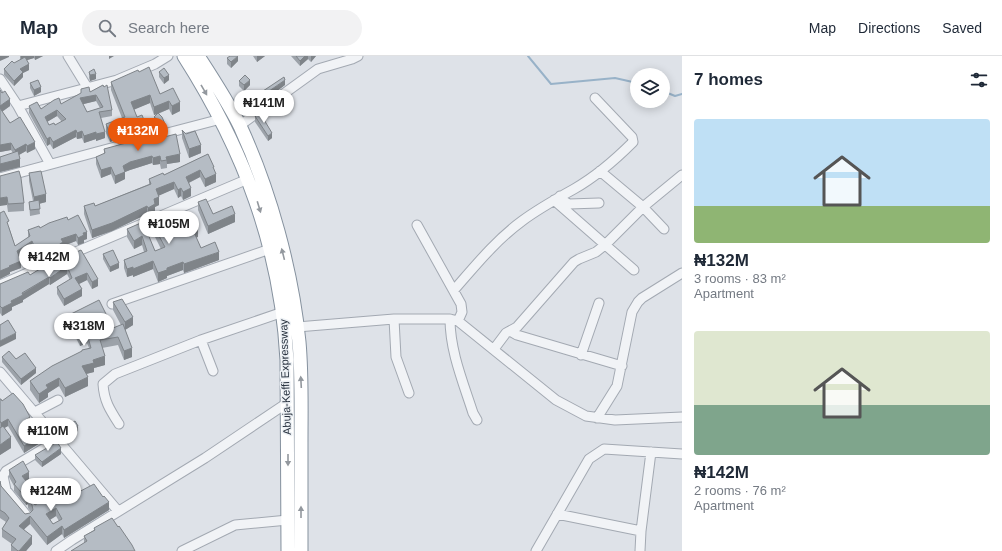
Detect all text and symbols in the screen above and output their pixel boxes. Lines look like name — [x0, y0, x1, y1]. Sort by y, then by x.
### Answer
search box — [82, 10, 362, 46]
text: Map — [20, 17, 58, 38]
icon: search — [96, 17, 118, 39]
text: Search here — [128, 19, 210, 36]
text: Map — [809, 20, 836, 36]
text: Directions — [858, 20, 920, 36]
text: Saved — [942, 20, 982, 36]
map controls — [630, 68, 670, 108]
button: layers — [630, 68, 670, 108]
icon: filters — [968, 69, 990, 91]
text: 7 homes — [694, 70, 763, 89]
one-way arrow — [200, 84, 207, 95]
pin: ₦141M — [236, 90, 292, 124]
text: ₦141M — [243, 95, 285, 110]
pin: ₦132M — [110, 118, 166, 152]
text: ₦132M — [117, 123, 159, 138]
icon: home — [806, 145, 878, 217]
one-way arrow — [256, 201, 262, 213]
pin: ₦105M — [141, 211, 197, 245]
text: ₦105M — [148, 216, 190, 231]
pin: ₦142M — [21, 244, 77, 278]
one-way arrow — [280, 247, 286, 259]
text: ₦142M — [28, 249, 70, 264]
text: ₦132M — [694, 251, 749, 270]
text: 3 rooms · 83 m² — [694, 271, 786, 286]
text: Apartment — [694, 286, 754, 301]
pin: ₦318M — [56, 313, 112, 347]
text: ₦318M — [63, 318, 105, 333]
street label: Abuja-Keffi Expressway — [277, 318, 293, 435]
icon: home — [806, 357, 878, 429]
one-way arrow — [297, 376, 304, 388]
pin: ₦110M — [20, 418, 76, 452]
text: ₦110M — [27, 423, 69, 438]
one-way arrow — [285, 454, 291, 467]
text: ₦142M — [694, 463, 749, 482]
pin: ₦124M — [23, 478, 79, 512]
text: ₦124M — [30, 483, 72, 498]
text: 2 rooms · 76 m² — [694, 483, 786, 498]
text: Apartment — [694, 498, 754, 513]
one-way arrow — [298, 505, 304, 518]

